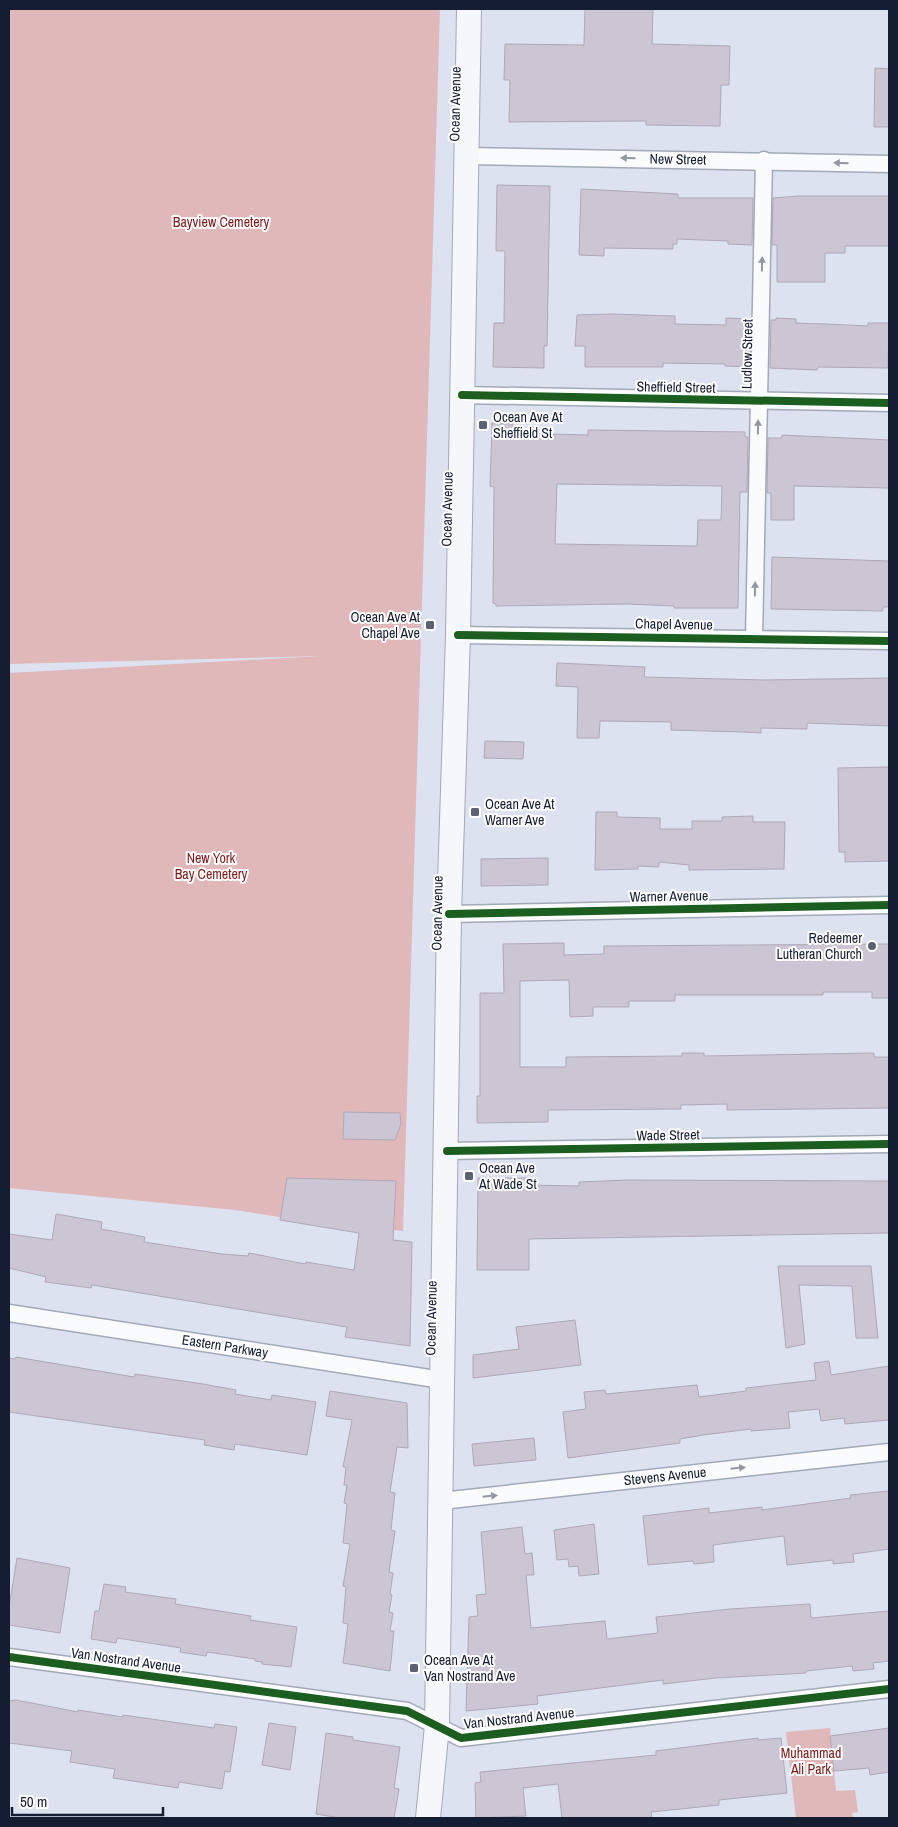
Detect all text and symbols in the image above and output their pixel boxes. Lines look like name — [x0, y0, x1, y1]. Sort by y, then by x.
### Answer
street label: Ocean Avenue — [445, 66, 465, 142]
street label: New Street — [649, 150, 707, 168]
one-way arrow — [620, 154, 636, 162]
one-way arrow — [832, 158, 848, 166]
park label: Bayview Cemetery — [173, 213, 269, 231]
one-way arrow — [758, 256, 766, 272]
street label: Ludlow Street — [737, 319, 757, 389]
street label: Sheffield Street — [636, 377, 716, 397]
place label: Ocean Ave At Sheffield St — [493, 408, 562, 442]
one-way arrow — [754, 418, 762, 434]
marker: Ocean Ave At Sheffield St — [477, 419, 489, 431]
street label: Ocean Avenue — [437, 471, 457, 547]
one-way arrow — [751, 581, 759, 597]
place label: Ocean Ave At Chapel Ave — [351, 608, 420, 642]
street label: Chapel Avenue — [635, 614, 713, 634]
marker: Ocean Ave At Chapel Ave — [424, 619, 436, 631]
place label: Ocean Ave At Warner Ave — [485, 795, 554, 829]
marker: Ocean Ave At Warner Ave — [469, 806, 481, 818]
park label: New York Bay Cemetery — [175, 849, 248, 883]
street label: Ocean Avenue — [427, 875, 447, 951]
street label: Warner Avenue — [630, 886, 708, 906]
place label: Redeemer Lutheran Church — [776, 929, 862, 963]
marker: Redeemer Lutheran Church — [866, 940, 878, 952]
street label: Wade Street — [636, 1125, 700, 1145]
place label: Ocean Ave At Wade St — [478, 1159, 537, 1193]
marker: Ocean Ave At Wade St — [463, 1170, 475, 1182]
street label: Ocean Avenue — [421, 1280, 441, 1356]
street label: Eastern Parkway — [181, 1330, 270, 1362]
street label: Stevens Avenue — [623, 1463, 707, 1489]
one-way arrow — [730, 1464, 746, 1472]
one-way arrow — [482, 1492, 498, 1500]
street label: Van Nostrand Avenue — [70, 1643, 182, 1677]
place label: Ocean Ave At Van Nostrand Ave — [424, 1651, 516, 1685]
marker: Ocean Ave At Van Nostrand Ave — [408, 1662, 420, 1674]
street label: Van Nostrand Avenue — [463, 1703, 575, 1733]
park label: Muhammad Ali Park — [781, 1744, 841, 1778]
scale bar — [12, 1784, 164, 1816]
text: 50 m — [20, 1791, 47, 1812]

